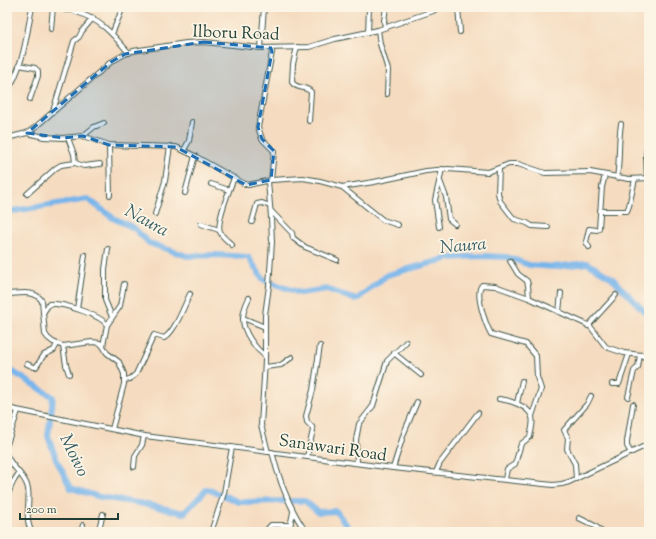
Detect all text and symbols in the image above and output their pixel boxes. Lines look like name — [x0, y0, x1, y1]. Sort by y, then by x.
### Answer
street label: Ilboru Road — [192, 20, 280, 48]
water label: Naura — [119, 199, 173, 244]
water label: Naura — [439, 232, 488, 262]
water label: Moivo — [52, 430, 95, 482]
street label: Sanawari Road — [277, 430, 389, 469]
scale bar — [20, 495, 118, 521]
text: 200 m — [26, 501, 57, 519]

